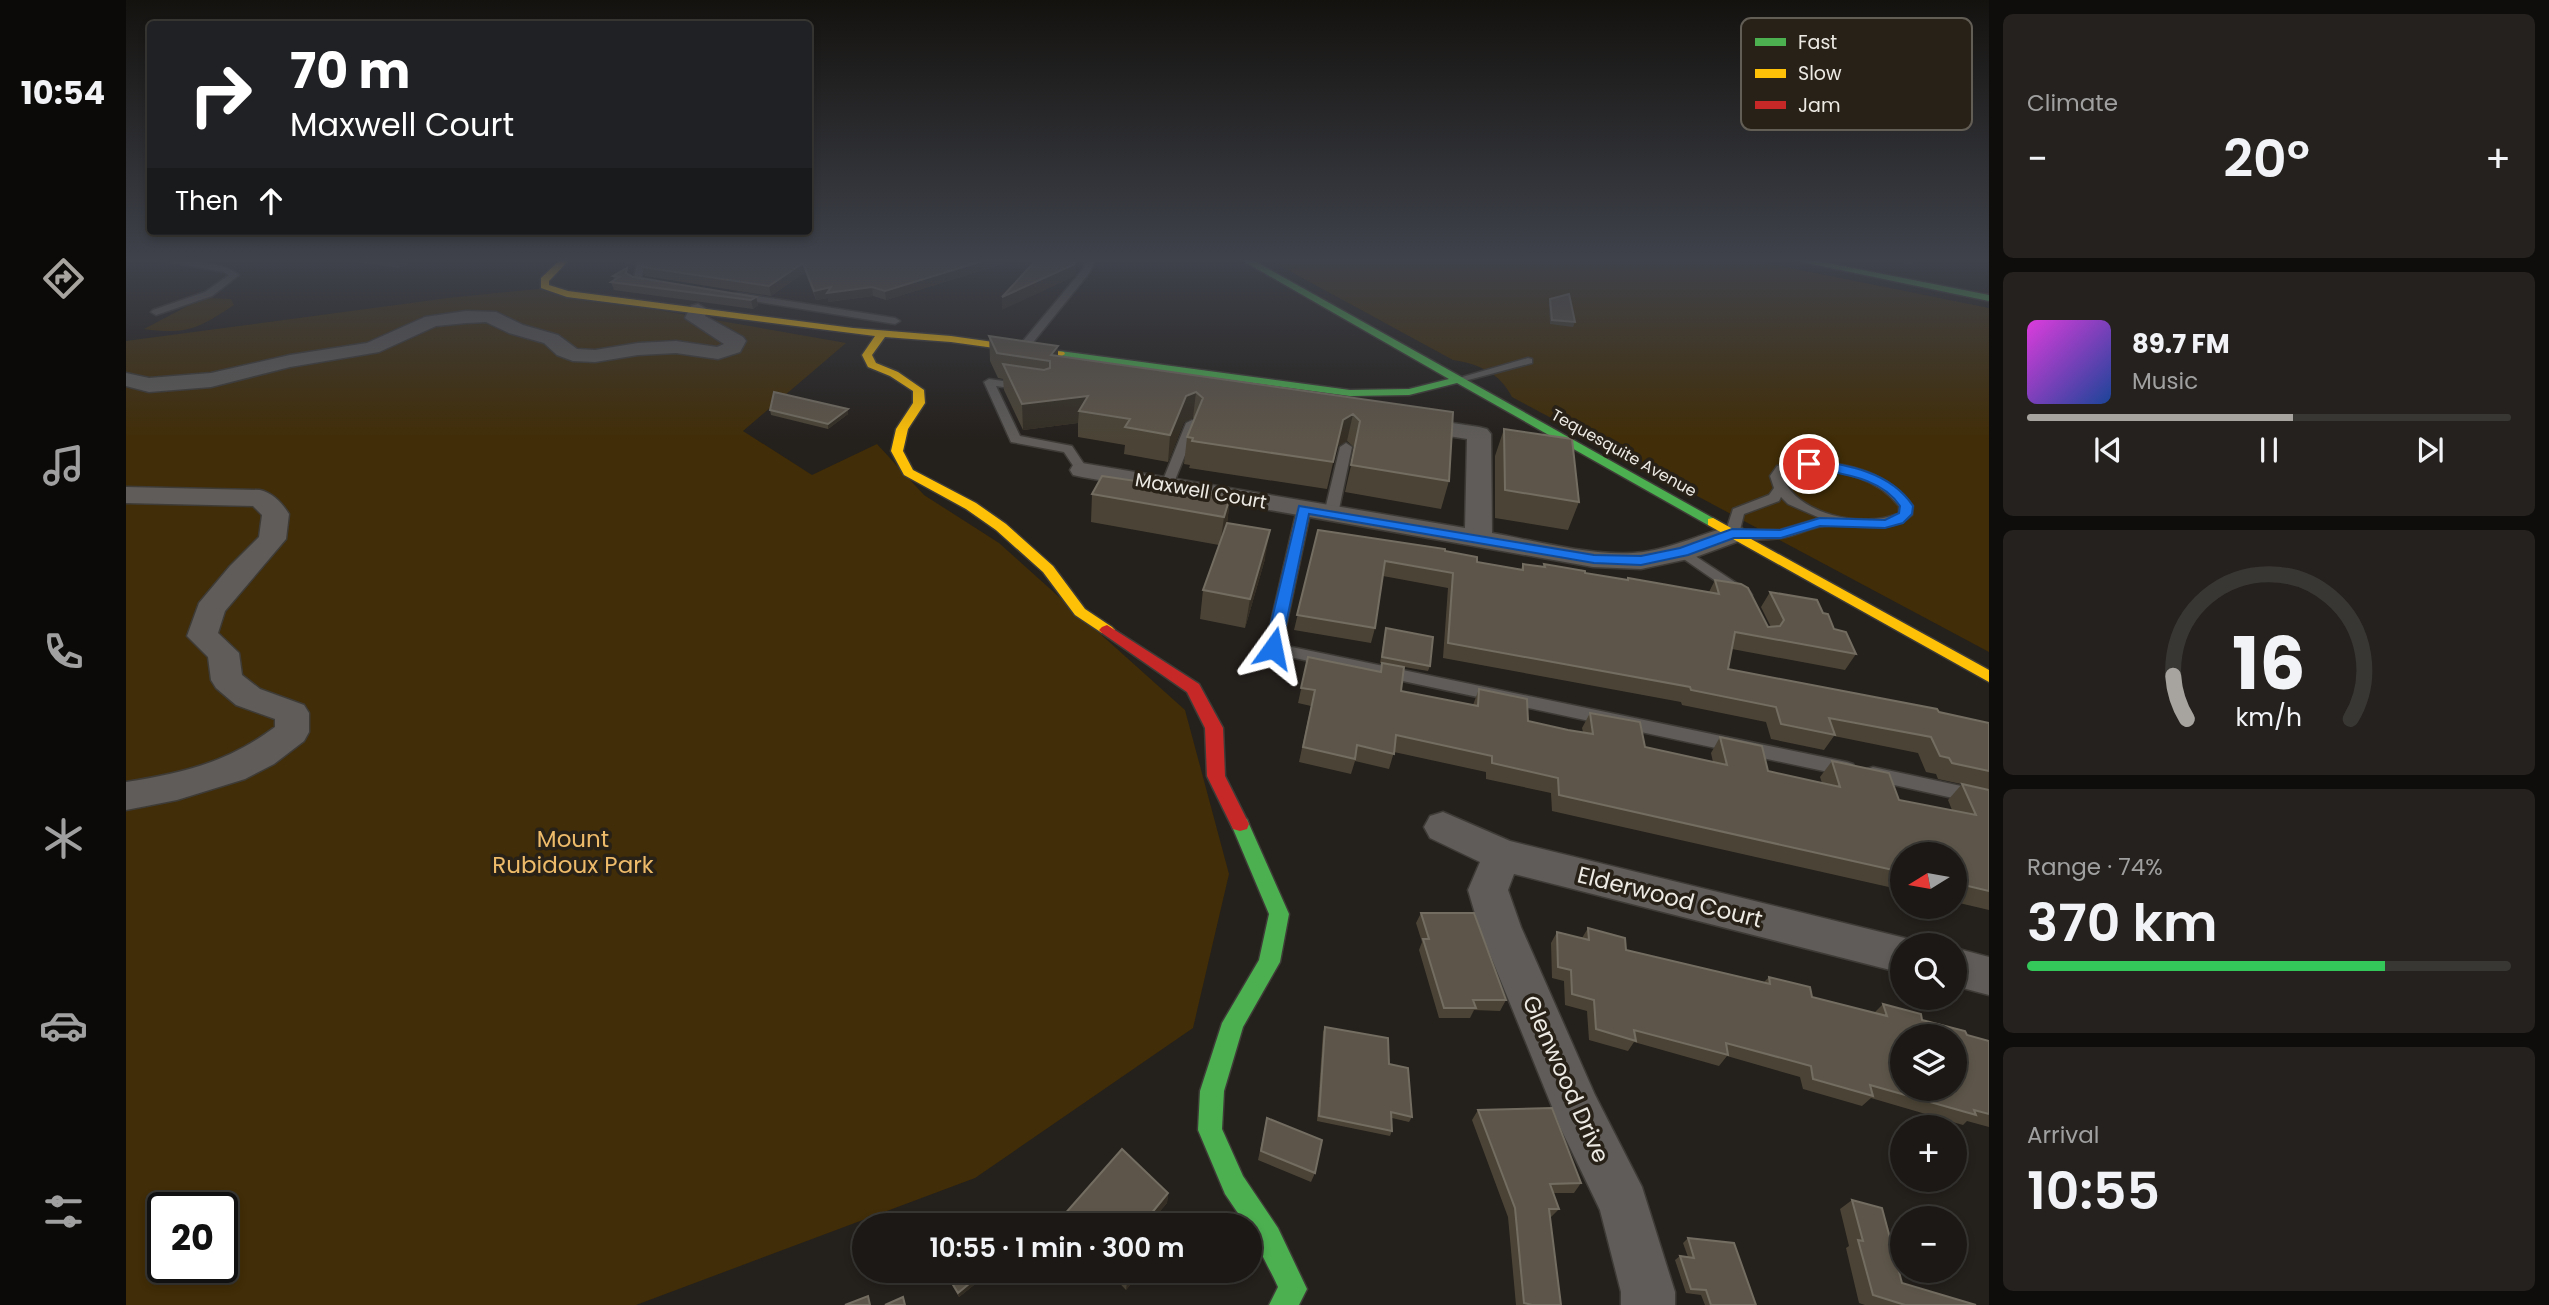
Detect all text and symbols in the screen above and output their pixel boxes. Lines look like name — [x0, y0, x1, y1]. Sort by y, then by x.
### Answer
legend — [1741, 18, 1972, 130]
text: Fast — [1798, 29, 1837, 56]
text: 70 m — [290, 37, 410, 105]
icon: right — [175, 49, 266, 140]
text: Slow — [1798, 60, 1842, 87]
text: 10:54 — [21, 70, 105, 115]
text: Climate — [2027, 87, 2118, 119]
text: Jam — [1798, 92, 1840, 119]
text: Maxwell Court — [290, 102, 514, 147]
text: 20° — [2223, 122, 2310, 195]
text: − — [2027, 132, 2048, 185]
text: + — [2485, 132, 2511, 185]
icon: ahead — [252, 182, 290, 220]
text: Then — [175, 183, 238, 219]
icon: directions — [39, 254, 88, 303]
text: 89.7 FM — [2132, 326, 2230, 362]
text: Music — [2132, 365, 2198, 397]
street label: Tequesquite Avenue — [1547, 403, 1701, 503]
icon: previous — [2089, 431, 2127, 469]
icon: pause — [2250, 431, 2288, 469]
icon: next — [2411, 431, 2449, 469]
pin — [1779, 434, 1839, 494]
icon: music — [39, 441, 88, 490]
icon: arrive — [1790, 445, 1828, 483]
street label: Maxwell Court — [1133, 466, 1269, 516]
position arrow — [1236, 611, 1310, 685]
text: 16 — [2232, 613, 2306, 714]
icon: phone — [39, 627, 88, 676]
text: km/h — [2236, 699, 2302, 734]
icon: climate — [39, 814, 88, 863]
park label: Mount Rubidoux Park — [492, 823, 654, 881]
north arrow — [1890, 842, 1967, 919]
map controls — [1890, 842, 1967, 1283]
text: Range · 74% — [2027, 851, 2163, 883]
street label: Elderwood Court — [1574, 858, 1766, 936]
text: 370 km — [2027, 886, 2217, 959]
button: search — [1890, 933, 1967, 1010]
street label: Glenwood Drive — [1515, 990, 1617, 1168]
icon: car — [39, 1001, 88, 1050]
button: layers — [1890, 1024, 1967, 1101]
button: + — [1890, 1115, 1967, 1192]
text: Arrival — [2027, 1119, 2099, 1151]
text: 10:55 — [2027, 1154, 2160, 1227]
icon: filters — [39, 1187, 88, 1236]
speed limit sign: 20 — [147, 1192, 238, 1283]
button: − — [1890, 1206, 1967, 1283]
text: 10:55 · 1 min · 300 m — [929, 1230, 1185, 1266]

